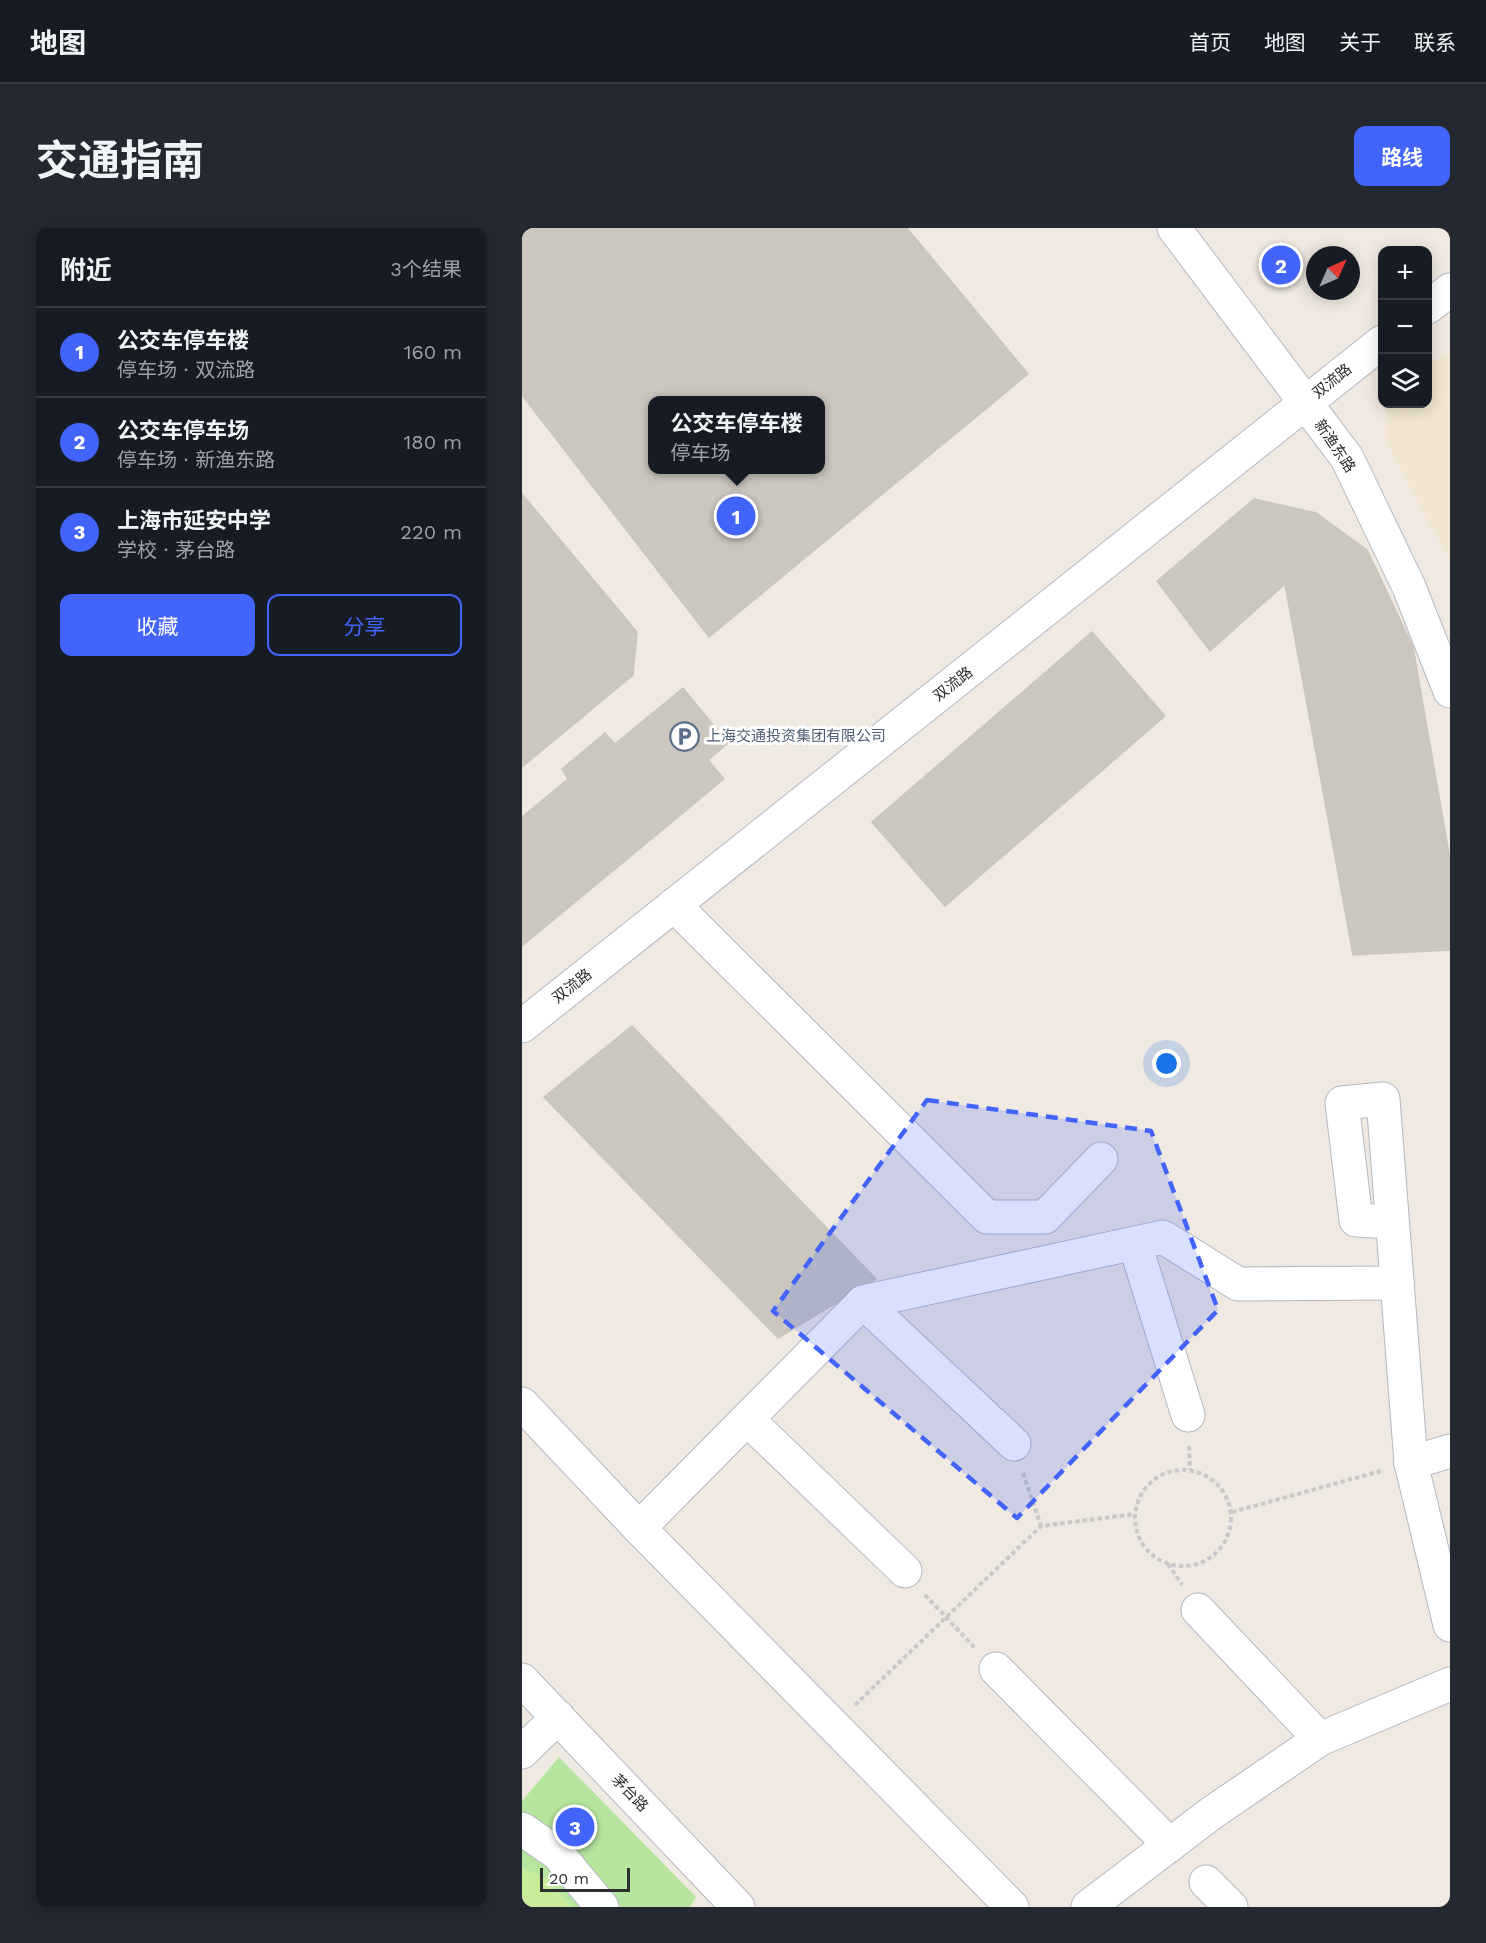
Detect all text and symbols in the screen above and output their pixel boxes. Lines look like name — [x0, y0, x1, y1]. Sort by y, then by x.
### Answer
text: 地图 — [30, 27, 86, 60]
text: 首页 — [1189, 30, 1231, 55]
text: 地图 — [1264, 30, 1306, 55]
text: 关于 — [1339, 30, 1381, 55]
text: 联系 — [1414, 30, 1456, 55]
button: 路线 — [1354, 126, 1450, 186]
text: 交通指南 — [36, 136, 204, 185]
pin: 2 — [1262, 243, 1300, 288]
north arrow — [1306, 246, 1360, 300]
map controls — [1378, 246, 1432, 408]
button: + — [1378, 246, 1432, 300]
text: 附近 — [60, 255, 112, 285]
text: 3个结果 — [390, 257, 462, 281]
button: − — [1378, 300, 1432, 354]
text: 公交车停车楼 — [117, 328, 249, 353]
text: 1 — [75, 340, 84, 364]
text: 160 m — [404, 340, 462, 364]
button: layers — [1378, 354, 1432, 408]
text: 停车场 · 双流路 — [117, 358, 255, 382]
street label: 双流路 — [1309, 360, 1355, 402]
popup — [648, 396, 825, 474]
text: 公交车停车楼 — [670, 411, 803, 436]
street label: 新渔东路 — [1311, 416, 1359, 476]
text: 公交车停车场 — [117, 418, 249, 443]
text: 2 — [74, 430, 85, 454]
text: 180 m — [404, 430, 462, 454]
text: 停车场 — [670, 441, 730, 465]
text: 停车场 · 新渔东路 — [117, 448, 275, 472]
pin: 1 — [716, 494, 756, 538]
text: 上海市延安中学 — [117, 508, 271, 533]
text: 3 — [74, 520, 85, 544]
text: 220 m — [400, 520, 462, 544]
text: 学校 · 茅台路 — [117, 538, 235, 562]
button: 收藏 — [60, 594, 255, 656]
button: 分享 — [267, 594, 462, 656]
street label: 双流路 — [930, 663, 976, 705]
parking icon: 上海交通投资集团有限公司 — [669, 720, 701, 752]
place label: 上海交通投资集团有限公司 — [706, 727, 886, 745]
street label: 双流路 — [549, 965, 595, 1007]
your location — [1152, 1049, 1181, 1078]
street label: 茅台路 — [608, 1771, 652, 1815]
pin: 3 — [556, 1804, 594, 1850]
scale bar — [540, 1865, 630, 1892]
text: 20 m — [549, 1869, 589, 1888]

